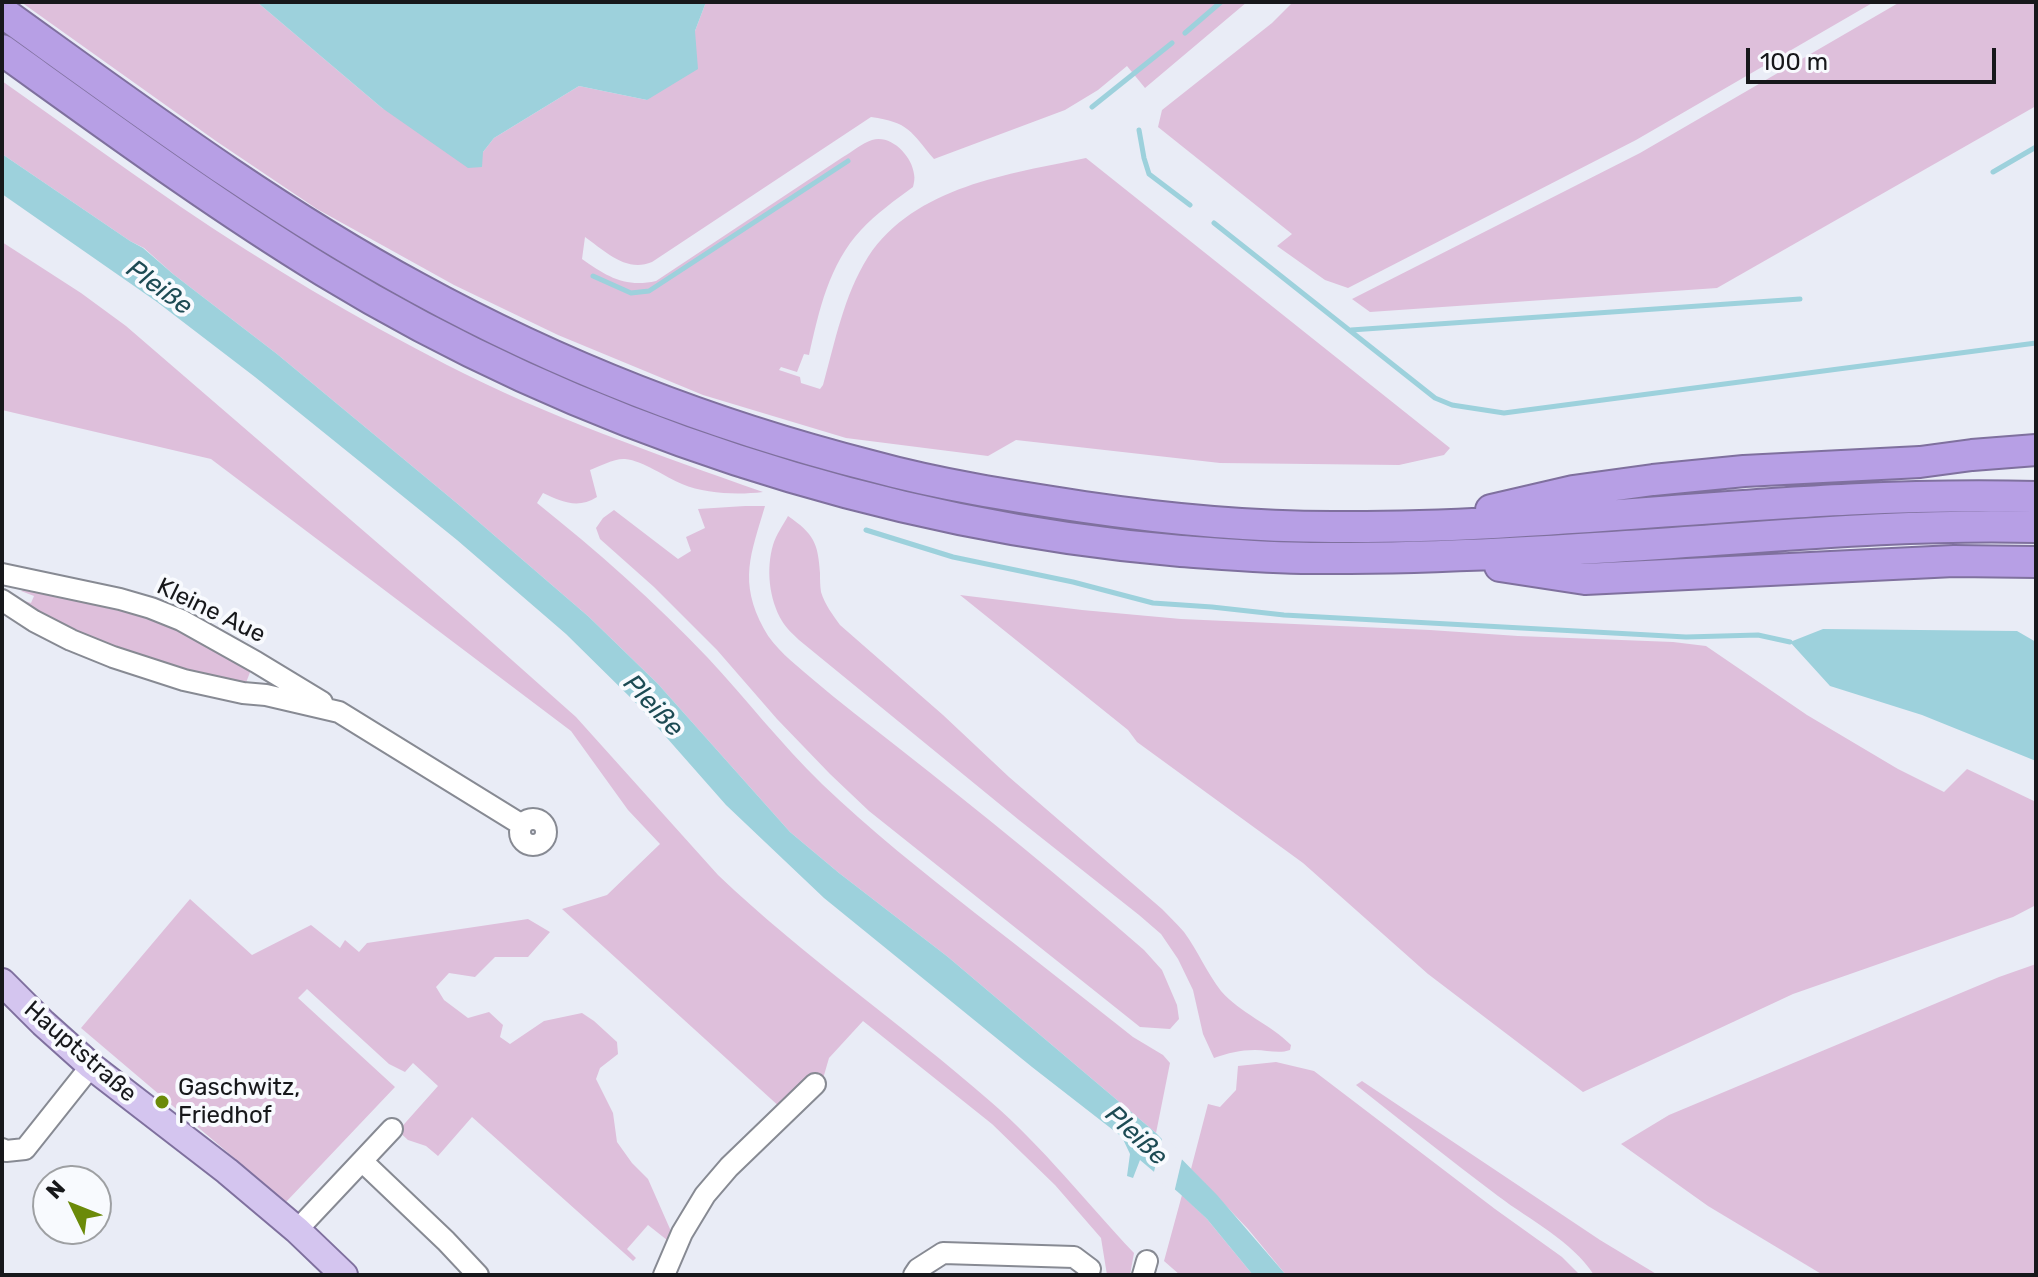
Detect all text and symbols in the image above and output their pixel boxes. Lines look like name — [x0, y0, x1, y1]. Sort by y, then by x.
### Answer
scale bar — [1750, 32, 2000, 82]
text: 100 m — [1760, 48, 1828, 76]
water label: Pleiße — [120, 254, 198, 322]
street label: Kleine Aue — [152, 572, 270, 650]
water label: Pleiße — [616, 668, 690, 744]
street label: Hauptstraße — [18, 995, 142, 1109]
place label: Gaschwitz, Friedhof — [178, 1074, 300, 1130]
marker: Gaschwitz, Friedhof — [153, 1093, 171, 1111]
water label: Pleiße — [1098, 1099, 1174, 1173]
north arrow — [32, 1165, 112, 1245]
text: N — [40, 1175, 71, 1205]

